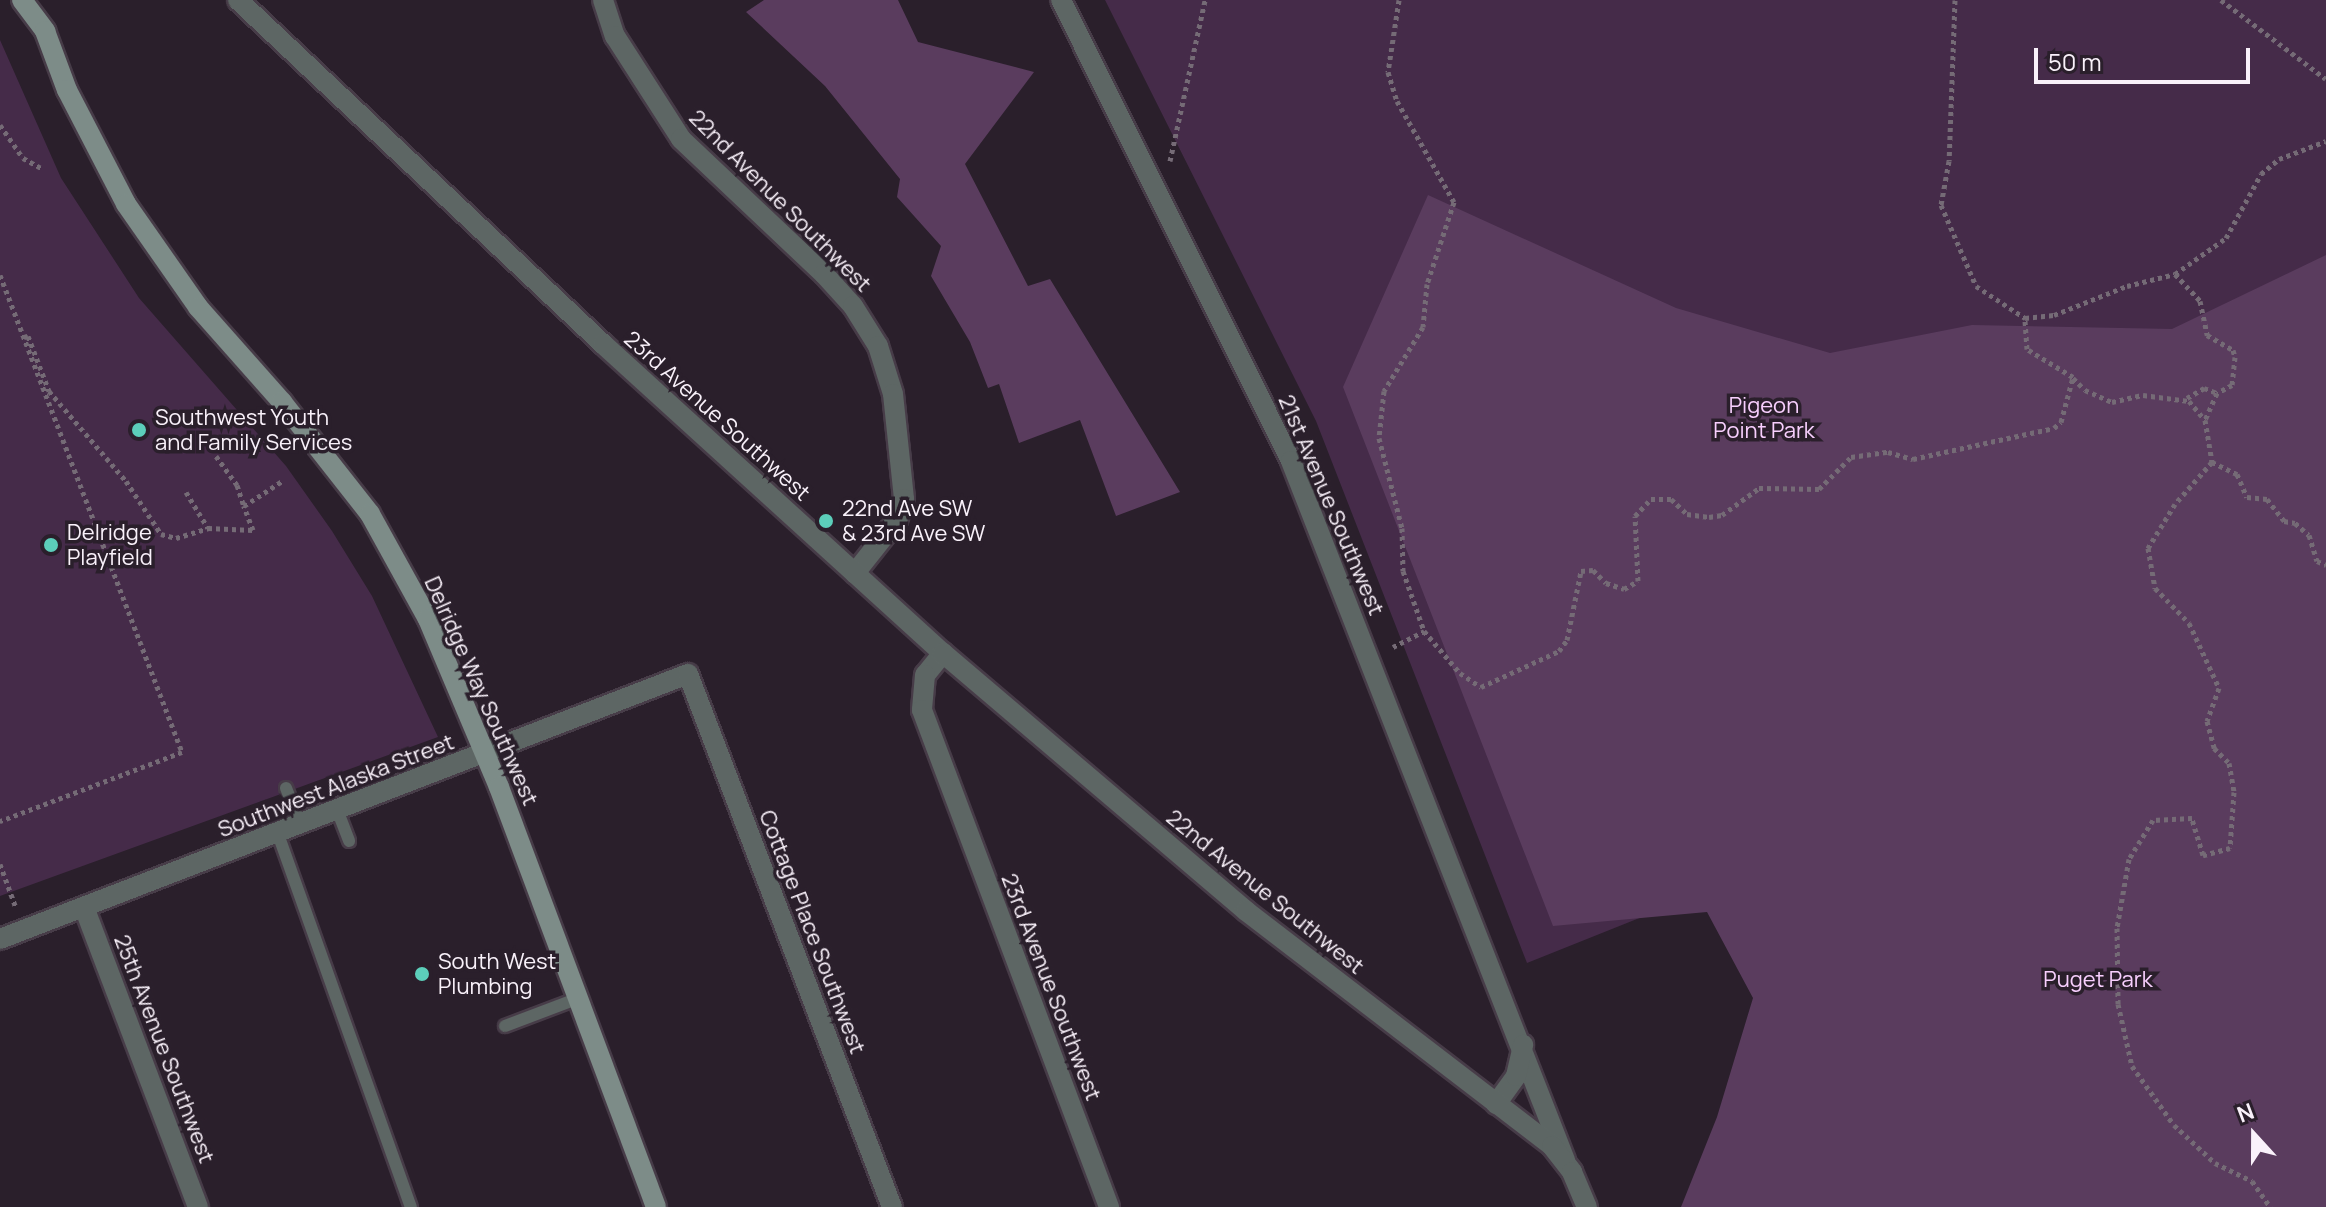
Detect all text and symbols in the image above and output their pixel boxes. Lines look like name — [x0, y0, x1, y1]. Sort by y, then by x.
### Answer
scale bar — [2038, 32, 2254, 82]
text: 50 m — [2048, 45, 2102, 78]
street label: 22nd Avenue Southwest — [684, 105, 876, 297]
street label: 23rd Avenue Southwest — [619, 326, 815, 506]
street label: 21st Avenue Southwest — [1273, 391, 1389, 619]
park label: Pigeon Point Park — [1713, 392, 1815, 444]
place label: Southwest Youth and Family Services — [155, 404, 352, 456]
marker: Southwest Youth and Family Services — [130, 421, 148, 439]
place label: 22nd Ave SW & 23rd Ave SW — [842, 495, 985, 546]
marker: 22nd Ave SW & 23rd Ave SW — [817, 512, 835, 530]
place label: Delridge Playfield — [67, 519, 153, 570]
marker: Delridge Playfield — [42, 536, 60, 554]
street label: Delridge Way Southwest — [419, 573, 543, 809]
street label: Southwest Alaska Street — [214, 729, 458, 843]
street label: 22nd Avenue Southwest — [1161, 804, 1369, 980]
street label: Cottage Place Southwest — [753, 807, 871, 1057]
street label: 23rd Avenue Southwest — [996, 870, 1106, 1104]
street label: 25th Avenue Southwest — [108, 931, 220, 1167]
place label: South West Plumbing — [438, 948, 556, 1000]
marker: South West Plumbing — [413, 965, 431, 983]
park label: Puget Park — [2043, 967, 2153, 993]
north arrow — [2214, 1095, 2294, 1175]
text: N — [2233, 1096, 2258, 1129]

